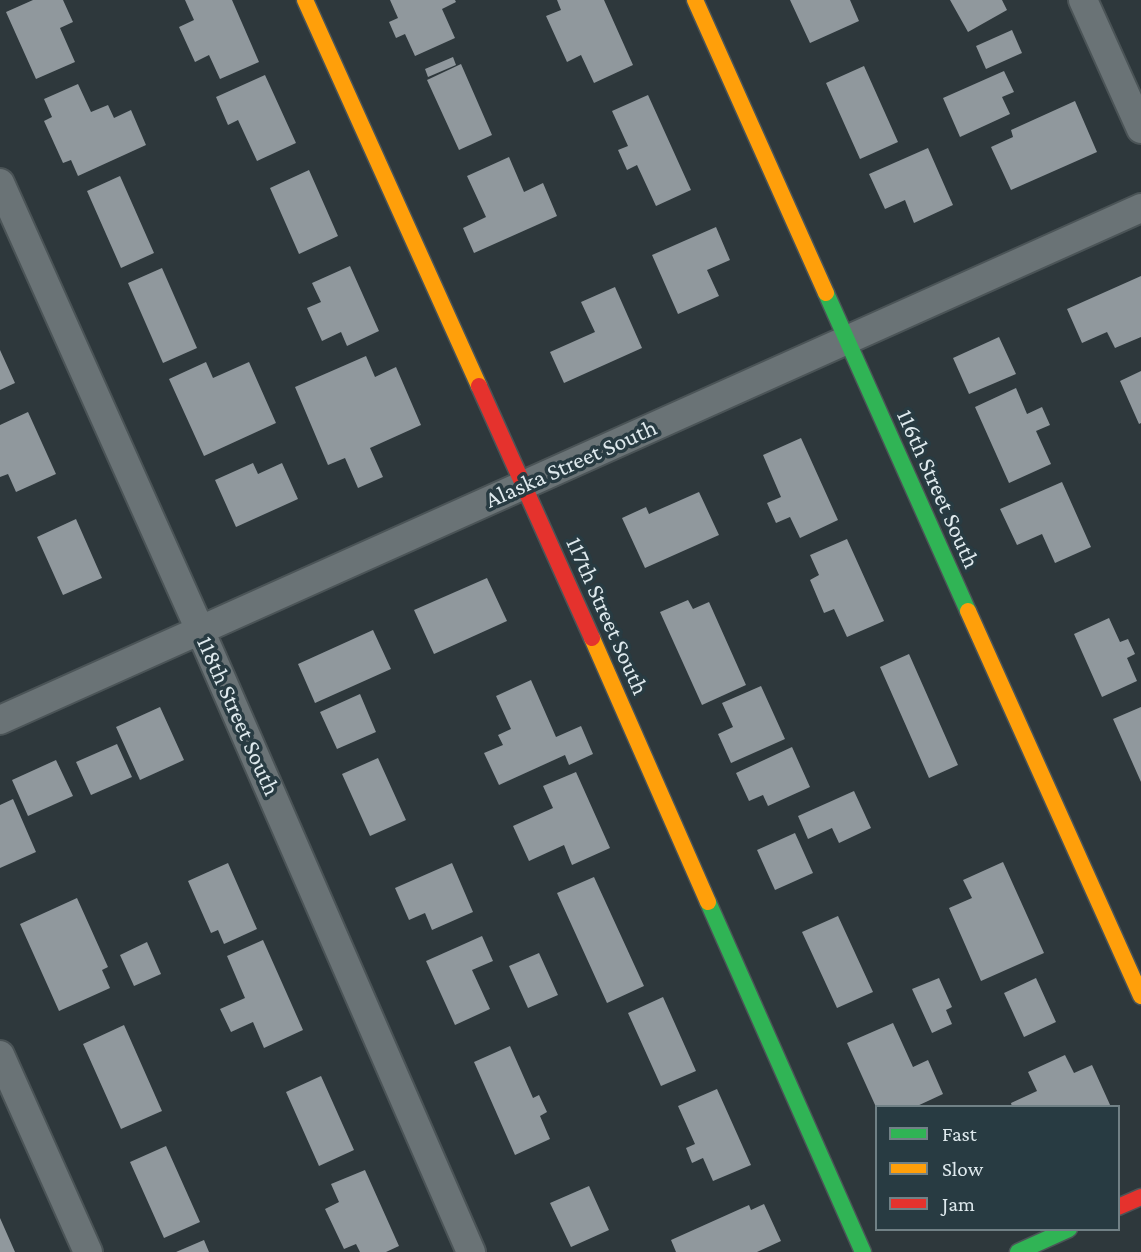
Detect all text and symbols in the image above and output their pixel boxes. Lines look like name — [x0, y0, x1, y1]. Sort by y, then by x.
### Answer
street label: 116th Street South — [890, 405, 986, 573]
street label: Alaska Street South — [481, 413, 661, 515]
street label: 117th Street South — [559, 533, 655, 699]
street label: 118th Street South — [190, 632, 286, 800]
legend — [875, 1105, 1120, 1231]
text: Fast — [942, 1122, 977, 1146]
text: Slow — [942, 1157, 983, 1181]
text: Jam — [942, 1192, 975, 1216]

